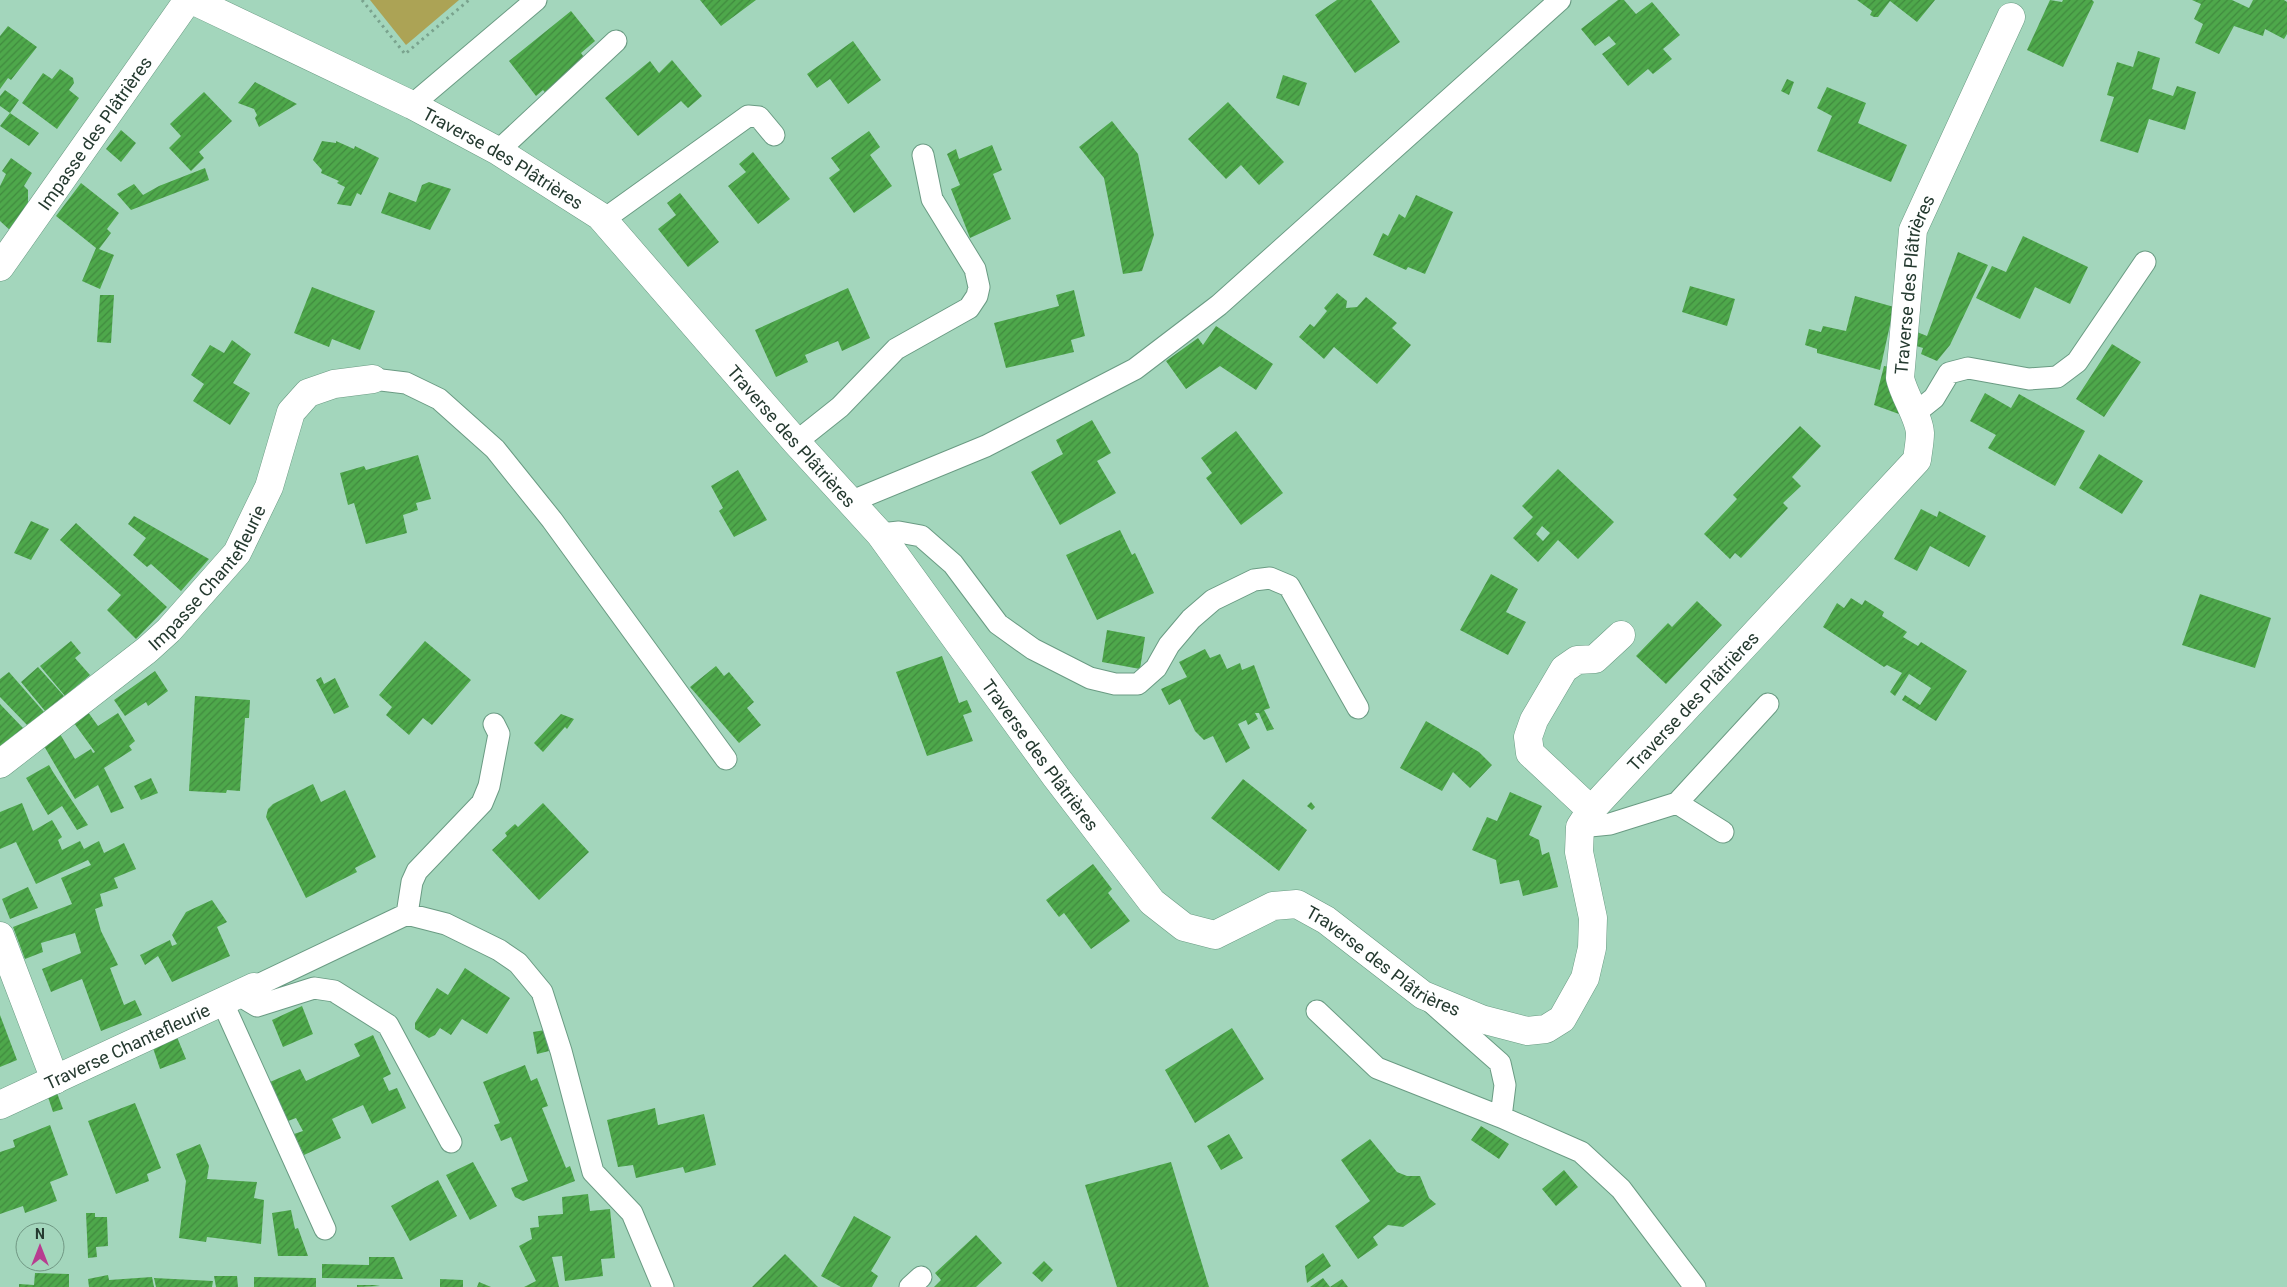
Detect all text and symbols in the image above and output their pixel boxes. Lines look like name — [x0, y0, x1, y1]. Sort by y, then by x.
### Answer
street label: Impasse des Plâtrières — [33, 52, 156, 214]
street label: Traverse des Plâtrières — [419, 102, 587, 213]
street label: Traverse des Plâtrières — [1890, 191, 1938, 375]
street label: Traverse des Plâtrières — [723, 360, 860, 511]
street label: Impasse Chantefleurie — [144, 501, 269, 654]
street label: Traverse des Plâtrières — [1623, 627, 1763, 775]
street label: Traverse des Plâtrières — [978, 675, 1104, 834]
street label: Traverse des Plâtrières — [1303, 901, 1464, 1020]
street label: Traverse Chantefleurie — [41, 999, 213, 1093]
north arrow — [15, 1222, 65, 1272]
text: N — [35, 1226, 45, 1242]

